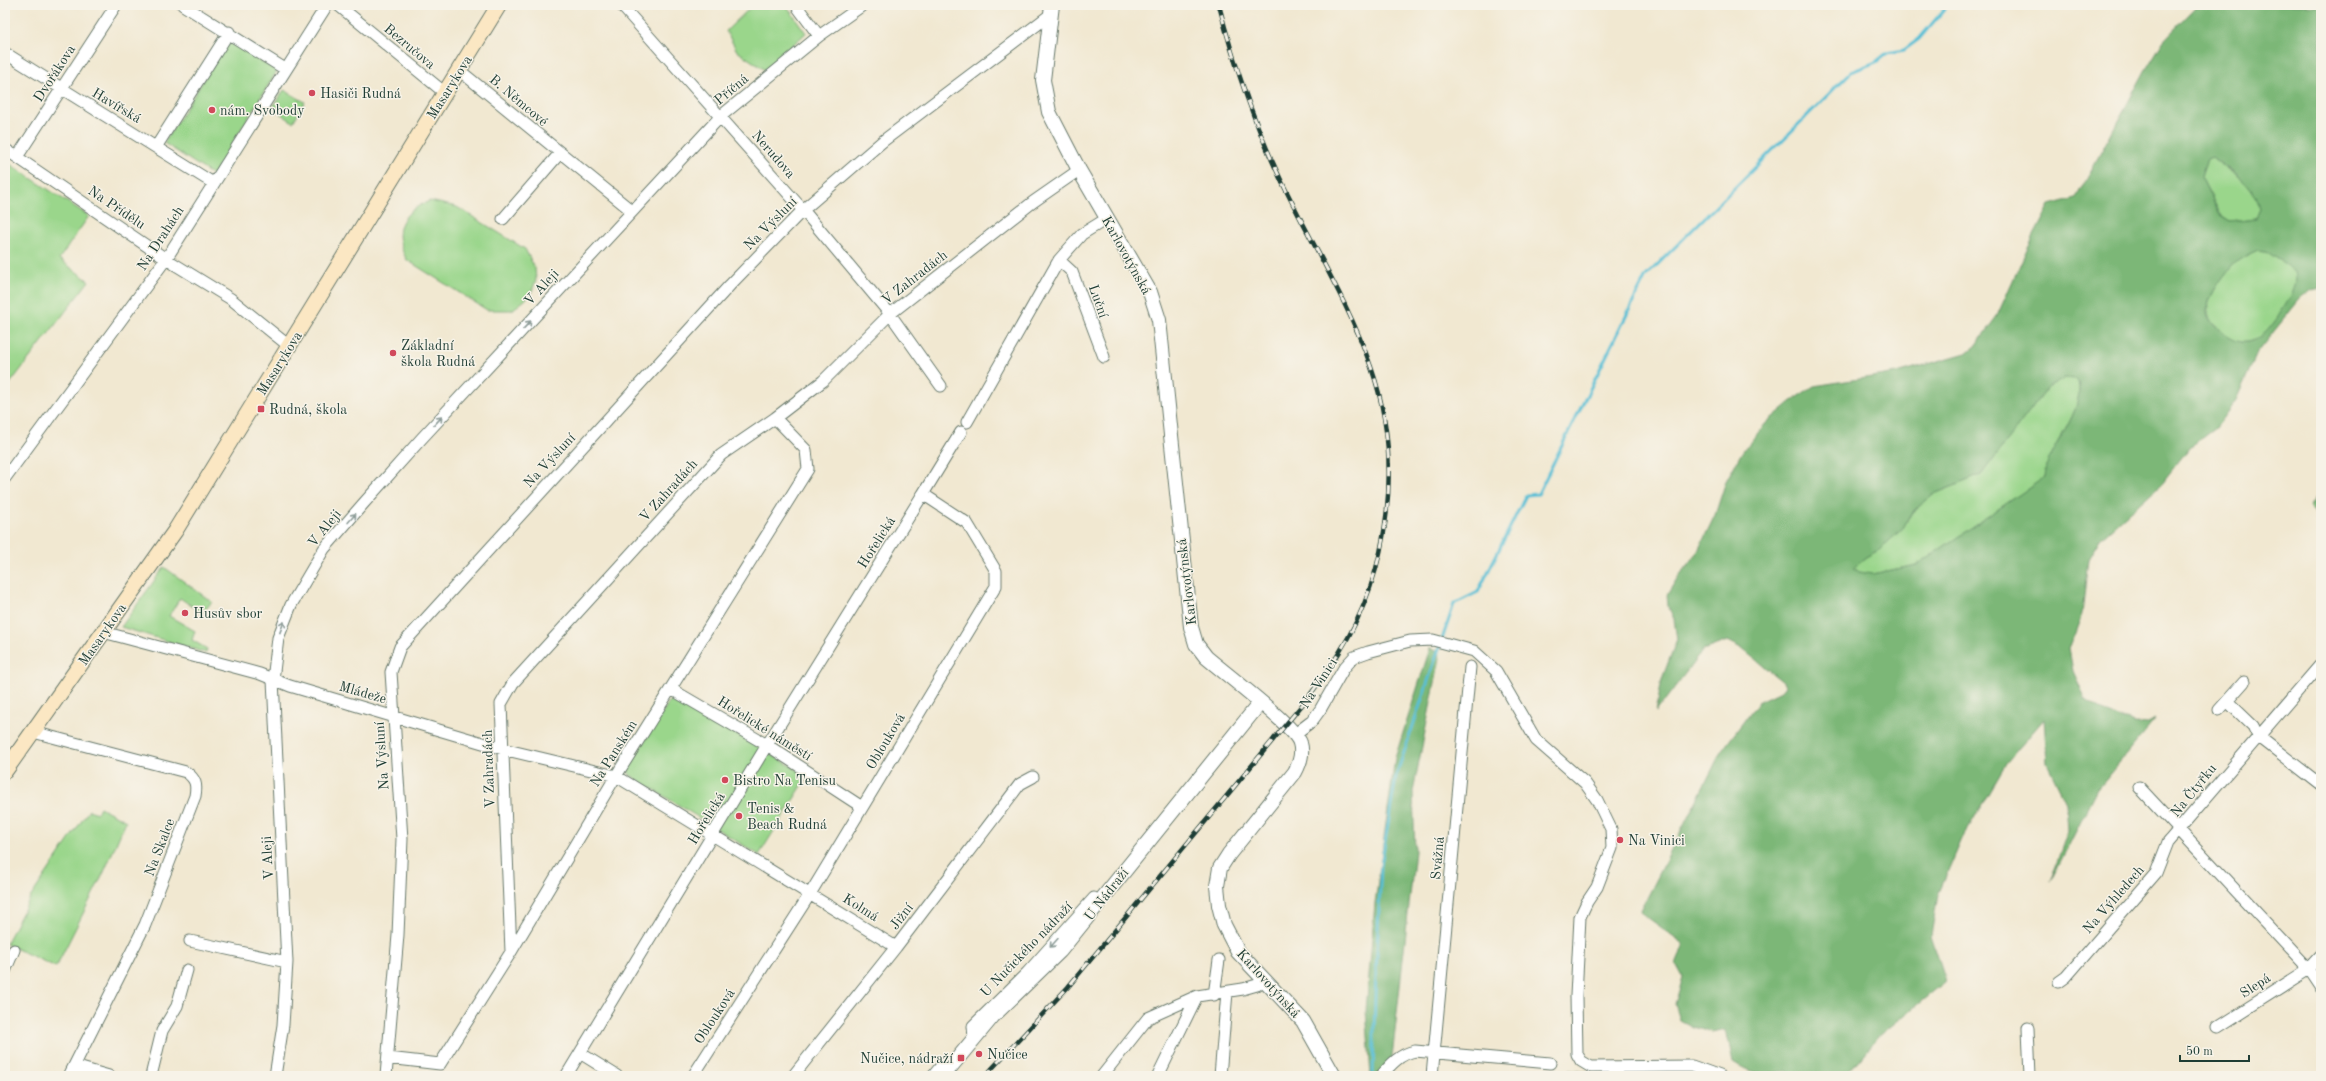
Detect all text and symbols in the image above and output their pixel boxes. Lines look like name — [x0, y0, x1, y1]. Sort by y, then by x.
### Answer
street label: Bezručova — [381, 22, 438, 72]
street label: Dvořákova — [31, 42, 78, 105]
street label: Masarykova — [425, 53, 475, 122]
street label: B. Němcové — [486, 72, 550, 129]
street label: Příčná — [712, 72, 751, 108]
street label: Havířská — [89, 86, 144, 126]
place label: Hasiči Rudná — [320, 87, 401, 101]
marker: Hasiči Rudná — [307, 88, 317, 98]
place label: nám. Svobody — [220, 104, 305, 118]
marker: nám. Svobody — [207, 105, 217, 115]
street label: Nerudova — [749, 128, 798, 181]
street label: Na Přídělu — [85, 184, 148, 232]
street label: Na Výsluní — [742, 194, 800, 253]
street label: Na Drahách — [135, 204, 187, 273]
street label: Karlovotýnská — [1099, 214, 1153, 297]
street label: V Zahradách — [879, 248, 950, 308]
street label: V Aleji — [522, 267, 562, 309]
street label: Luční — [1086, 283, 1111, 320]
one-way arrow — [522, 320, 531, 331]
street label: Masarykova — [255, 329, 305, 398]
place label: Základní škola Rudná — [401, 339, 475, 369]
marker: Základní škola Rudná — [388, 348, 398, 358]
place label: Rudná, škola — [269, 403, 347, 417]
marker: Rudná, škola — [256, 404, 266, 414]
one-way arrow — [433, 416, 443, 426]
street label: Na Výsluní — [521, 431, 578, 491]
street label: V Zahradách — [637, 456, 701, 525]
street label: V Aleji — [306, 507, 344, 550]
one-way arrow — [347, 512, 356, 523]
street label: Hořelická — [856, 514, 898, 571]
street label: Karlovotýnská — [1175, 538, 1199, 626]
street label: Masarykova — [76, 601, 129, 668]
place label: Husův sbor — [193, 607, 263, 621]
marker: Husův sbor — [180, 608, 190, 618]
one-way arrow — [279, 621, 287, 633]
street label: Na Vinici — [1297, 656, 1340, 711]
street label: Mládeže — [337, 680, 388, 706]
street label: Hořelické náměstí — [715, 694, 814, 764]
street label: Oblouková — [864, 711, 908, 772]
street label: Na Panském — [588, 718, 640, 789]
street label: Na Výsluní — [373, 721, 391, 791]
street label: V Zahradách — [481, 729, 497, 809]
street label: Na Čtyřku — [2166, 759, 2220, 820]
place label: Bistro Na Tenisu — [733, 774, 837, 788]
marker: Bistro Na Tenisu — [720, 775, 730, 785]
street label: Hořelická — [686, 790, 728, 847]
place label: Tenis & Beach Rudná — [747, 802, 827, 832]
marker: Tenis & Beach Rudná — [734, 811, 744, 821]
street label: Na Skalce — [142, 816, 177, 878]
place label: Na Vinici — [1628, 834, 1685, 848]
street label: V Aleji — [260, 835, 276, 880]
marker: Na Vinici — [1615, 835, 1625, 845]
street label: Svážná — [1429, 836, 1447, 880]
street label: Na Výhledech — [2081, 863, 2147, 936]
street label: U Nádraží — [1082, 866, 1132, 924]
street label: Kolmá — [840, 891, 881, 924]
street label: U Nučického nádraží — [978, 899, 1076, 1000]
street label: Jižní — [888, 901, 916, 932]
one-way arrow — [1050, 938, 1059, 948]
street label: Karlovotýnská — [1234, 947, 1303, 1021]
street label: Slepá — [2238, 971, 2273, 1001]
street label: Oblouková — [692, 986, 738, 1047]
scale bar — [2180, 1037, 2249, 1063]
text: 50 m — [2186, 1045, 2213, 1058]
place label: Nučice — [987, 1048, 1028, 1062]
marker: Nučice — [974, 1049, 984, 1059]
place label: Nučice, nádraží — [860, 1052, 953, 1066]
marker: Nučice, nádraží — [956, 1053, 966, 1063]

